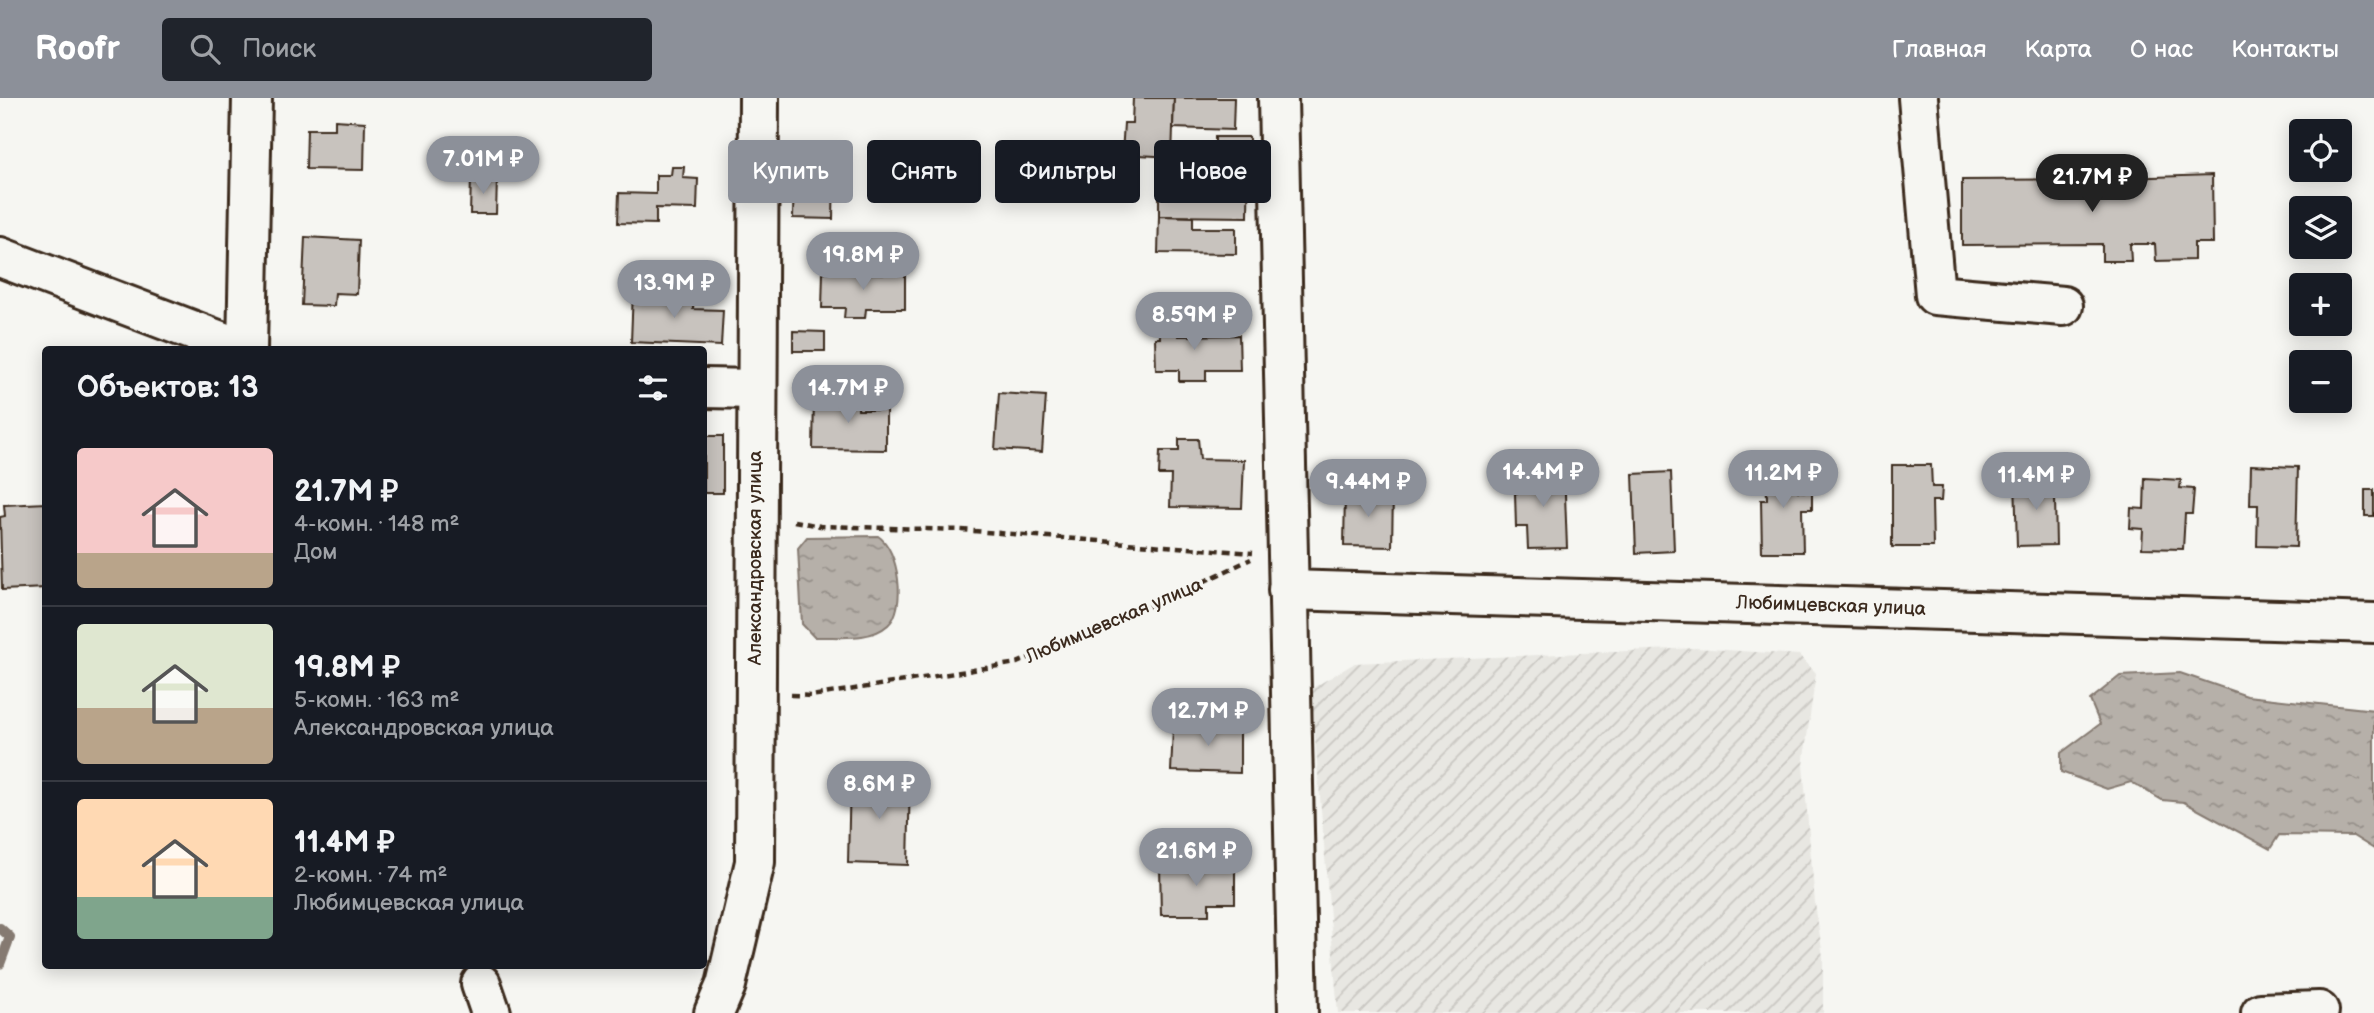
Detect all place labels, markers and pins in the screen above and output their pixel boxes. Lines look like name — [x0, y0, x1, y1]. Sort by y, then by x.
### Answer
pin: 7.01M ₽ — [418, 136, 548, 196]
pin: 21.7M ₽ — [2027, 155, 2157, 214]
pin: 19.8M ₽ — [798, 232, 928, 292]
pin: 13.9M ₽ — [609, 260, 739, 320]
pin: 8.59M ₽ — [1129, 292, 1259, 352]
pin: 14.7M ₽ — [783, 366, 913, 425]
pin: 14.4M ₽ — [1478, 450, 1608, 509]
pin: 11.2M ₽ — [1718, 450, 1848, 510]
pin: 11.4M ₽ — [1971, 452, 2101, 512]
pin: 9.44M ₽ — [1303, 460, 1433, 519]
pin: 12.7M ₽ — [1143, 688, 1273, 748]
pin: 8.6M ₽ — [822, 762, 936, 821]
pin: 21.6M ₽ — [1131, 828, 1261, 888]

